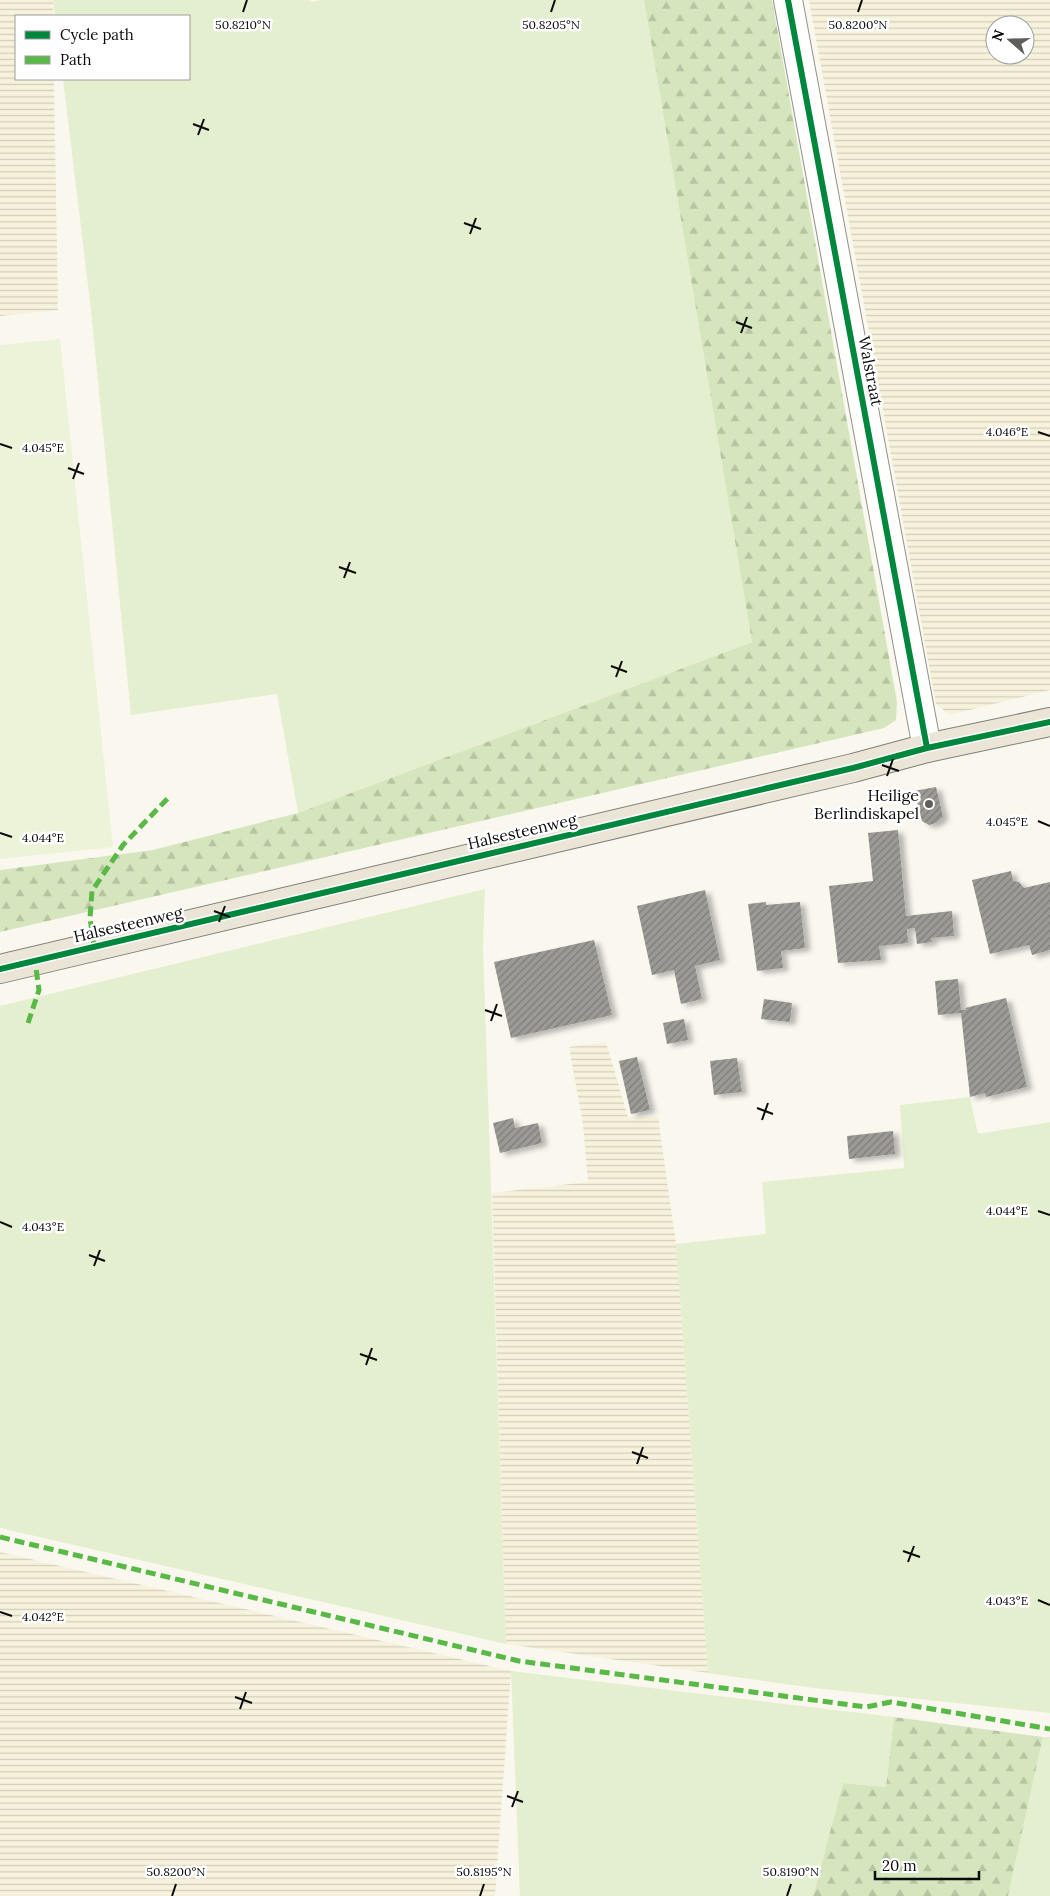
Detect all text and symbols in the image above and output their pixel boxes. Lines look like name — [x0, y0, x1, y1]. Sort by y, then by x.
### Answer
legend — [15, 15, 190, 80]
north arrow — [985, 15, 1035, 65]
text: 50.8210°N — [215, 17, 271, 32]
text: 50.8205°N — [522, 17, 580, 32]
text: 50.8200°N — [829, 17, 887, 32]
text: Cycle path — [60, 25, 134, 44]
text: N — [987, 27, 1008, 44]
text: Path — [60, 50, 91, 69]
street label: Walstraat — [854, 334, 888, 409]
text: 4.046°E — [986, 424, 1028, 439]
text: 4.045°E — [22, 440, 64, 455]
place label: Heilige Berlindiskapel — [814, 785, 919, 823]
marker: Heilige Berlindiskapel — [923, 798, 935, 810]
street label: Halsesteenweg — [465, 808, 580, 853]
text: 4.045°E — [986, 814, 1028, 829]
text: 4.044°E — [22, 830, 64, 845]
street label: Halsesteenweg — [71, 901, 186, 946]
text: 4.044°E — [986, 1203, 1028, 1218]
text: 4.043°E — [22, 1219, 64, 1234]
text: 4.043°E — [986, 1593, 1028, 1608]
text: 4.042°E — [22, 1609, 64, 1624]
scale bar — [875, 1848, 979, 1880]
text: 20 m — [882, 1856, 917, 1875]
text: 50.8200°N — [147, 1864, 205, 1879]
text: 50.8195°N — [456, 1864, 512, 1879]
text: 50.8190°N — [763, 1864, 819, 1879]

